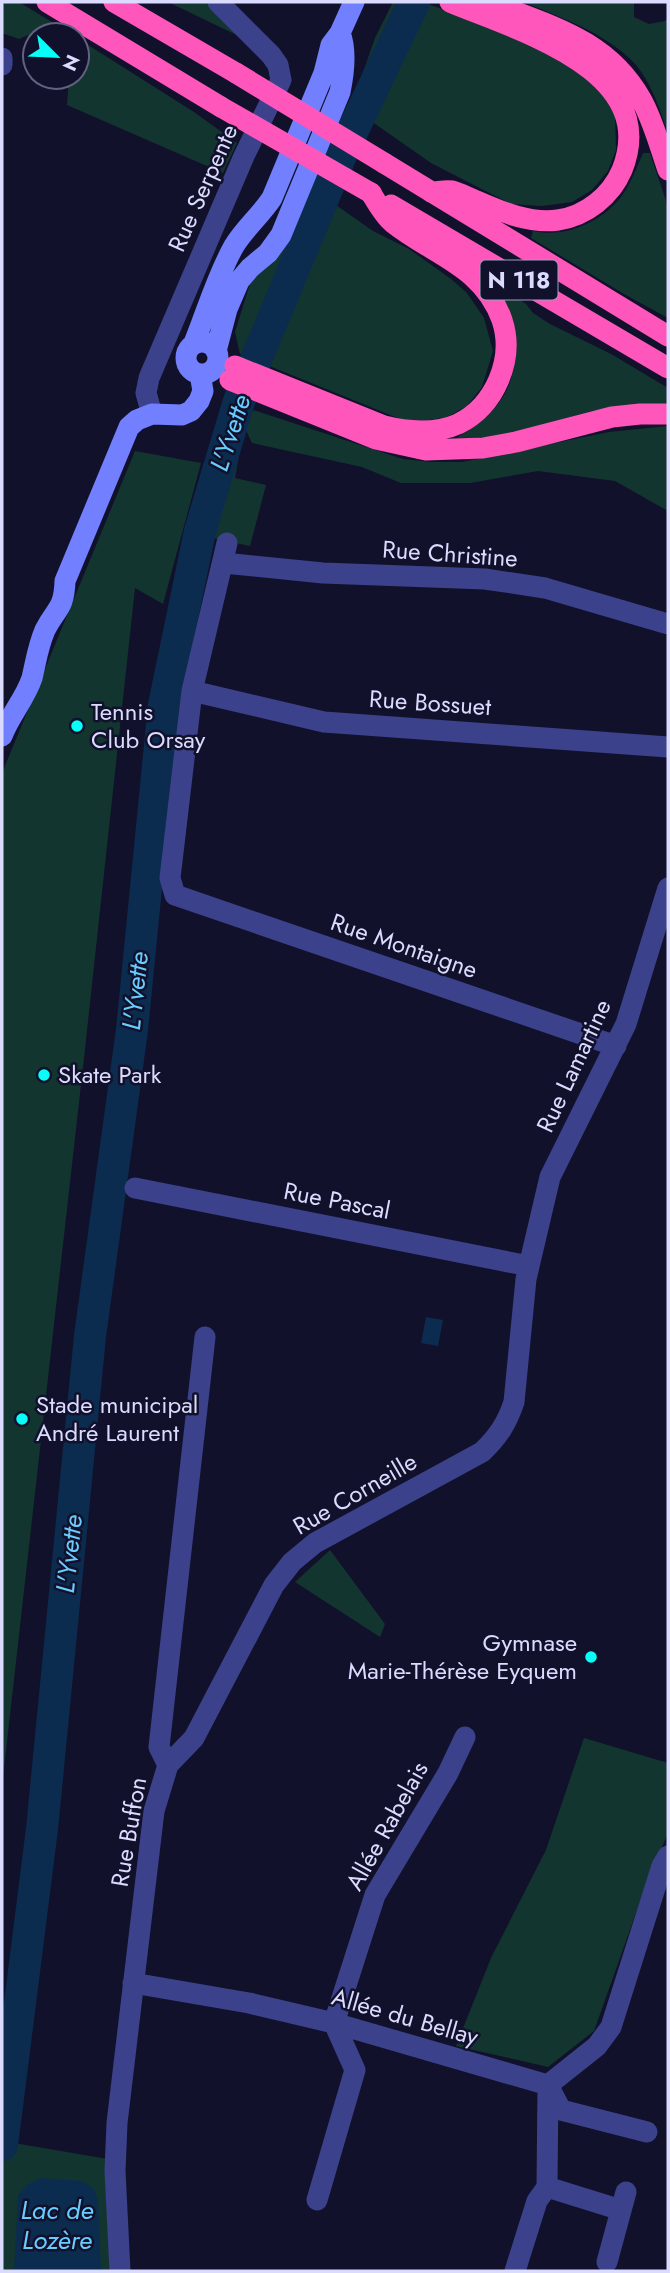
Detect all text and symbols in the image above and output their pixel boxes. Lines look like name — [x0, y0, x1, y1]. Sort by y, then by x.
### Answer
north arrow — [21, 21, 91, 91]
text: N — [56, 50, 86, 75]
street label: Rue Serpente — [159, 119, 246, 257]
road number: N 118 — [480, 260, 558, 300]
water label: L'Yvette — [200, 390, 260, 476]
street label: Rue Christine — [381, 531, 519, 576]
street label: Rue Bossuet — [368, 681, 492, 724]
place label: Tennis Club Orsay — [91, 694, 206, 757]
marker: Tennis Club Orsay — [69, 718, 85, 734]
street label: Rue Montaigne — [326, 904, 482, 987]
water label: L'Yvette — [112, 950, 158, 1032]
street label: Rue Lamartine — [527, 993, 620, 1138]
place label: Skate Park — [58, 1057, 162, 1092]
marker: Skate Park — [36, 1067, 52, 1083]
street label: Rue Pascal — [281, 1173, 393, 1228]
place label: Stade municipal André Laurent — [36, 1387, 198, 1450]
marker: Stade municipal André Laurent — [14, 1411, 30, 1427]
street label: Rue Corneille — [286, 1444, 423, 1543]
water label: L'Yvette — [46, 1513, 92, 1595]
place label: Gymnase Marie-Thérèse Eyquem — [348, 1625, 577, 1688]
marker: Gymnase Marie-Thérèse Eyquem — [583, 1649, 599, 1665]
street label: Allée Rabelais — [337, 1755, 436, 1897]
street label: Rue Buffon — [102, 1774, 155, 1890]
street label: Allée du Bellay — [328, 1979, 483, 2054]
water label: Lac de Lozère — [20, 2191, 94, 2259]

